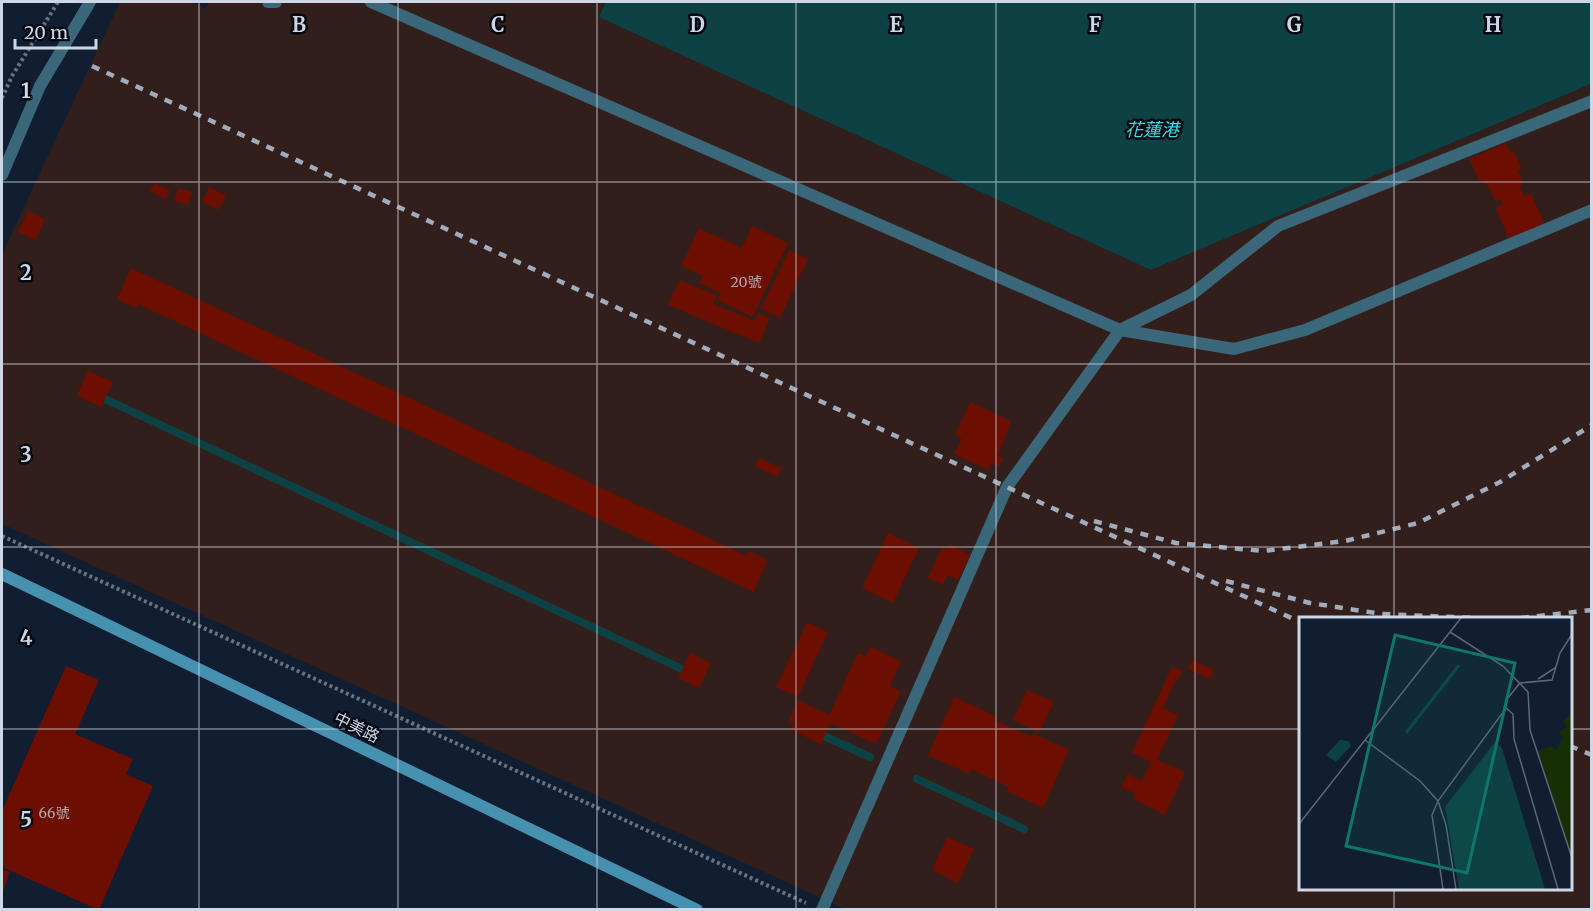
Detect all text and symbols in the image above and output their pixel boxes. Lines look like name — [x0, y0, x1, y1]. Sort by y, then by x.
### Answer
scale bar — [15, 12, 96, 50]
text: B — [292, 12, 306, 37]
text: C — [491, 12, 505, 37]
text: D — [689, 12, 705, 37]
text: E — [889, 12, 903, 37]
text: F — [1089, 12, 1102, 37]
text: G — [1287, 12, 1302, 37]
text: H — [1485, 12, 1501, 37]
text: 20 m — [24, 21, 68, 44]
text: 1 — [21, 78, 31, 103]
water label: 花蓮港 — [1125, 118, 1182, 141]
text: 2 — [20, 260, 32, 285]
house number: 20號 — [730, 273, 762, 291]
text: 3 — [20, 442, 32, 467]
inset map — [1299, 617, 1572, 890]
text: 4 — [20, 625, 33, 650]
street label: 中美路 — [331, 707, 383, 747]
house number: 66號 — [39, 804, 69, 822]
text: 5 — [20, 807, 32, 832]

